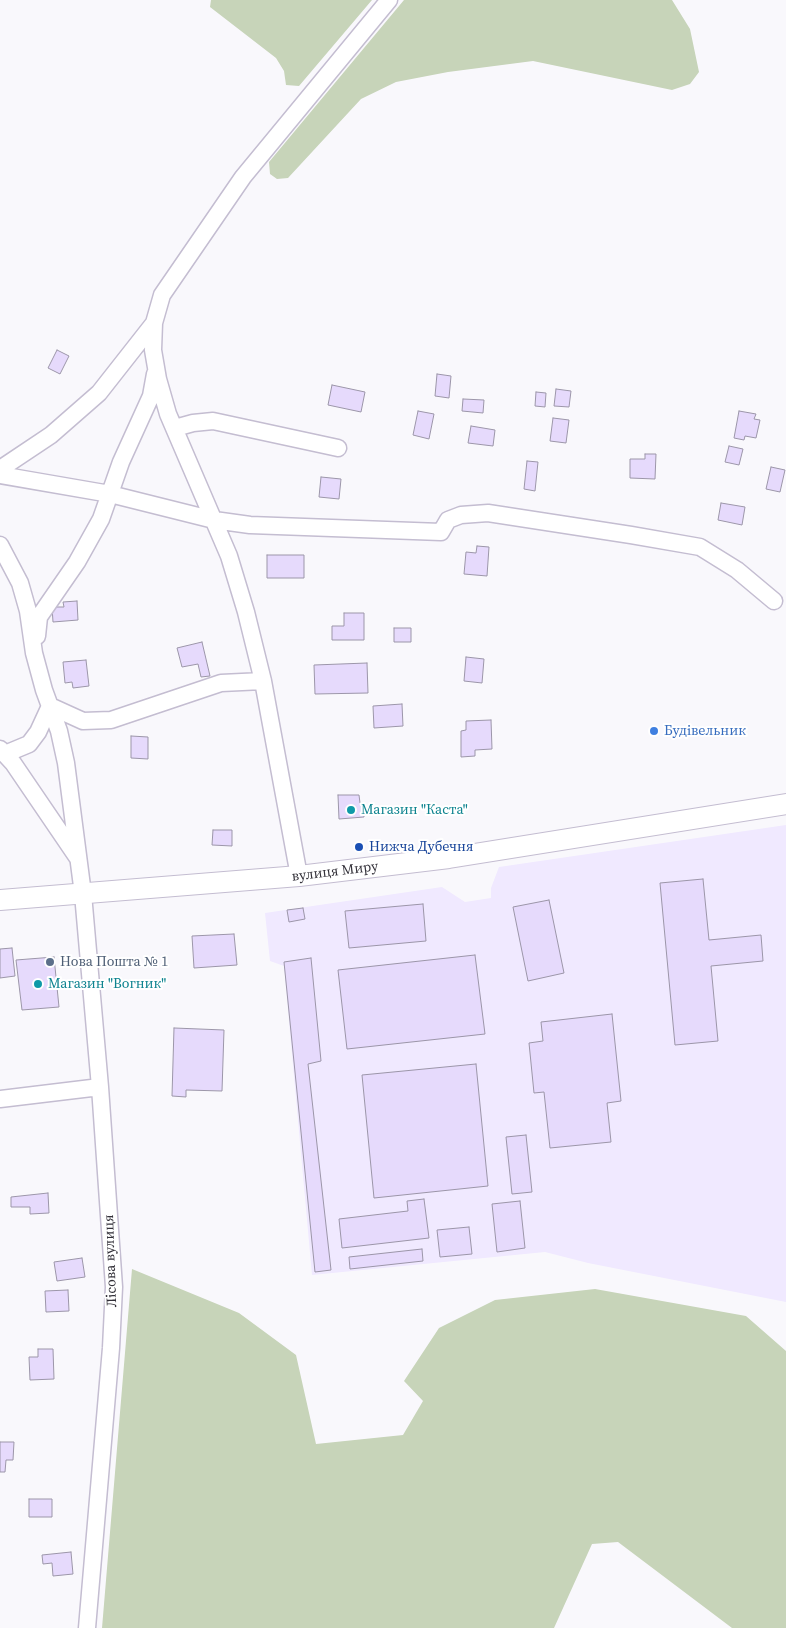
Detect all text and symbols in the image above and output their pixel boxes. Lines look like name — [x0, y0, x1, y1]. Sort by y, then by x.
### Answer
place label: Будівельник — [664, 723, 746, 739]
marker: Будівельник — [648, 725, 660, 737]
place label: Магазин "Каста" — [361, 802, 468, 818]
marker: Магазин "Каста" — [345, 804, 357, 816]
place label: Нижча Дубечня — [369, 839, 473, 855]
marker: Нижча Дубечня — [353, 841, 365, 853]
street label: вулиця Миру — [291, 858, 379, 886]
place label: Нова Пошта № 1 — [60, 954, 168, 970]
marker: Нова Пошта № 1 — [44, 956, 56, 968]
place label: Магазин "Вогник" — [48, 976, 166, 992]
marker: Магазин "Вогник" — [32, 978, 44, 990]
street label: Лісова вулиця — [101, 1214, 121, 1308]

